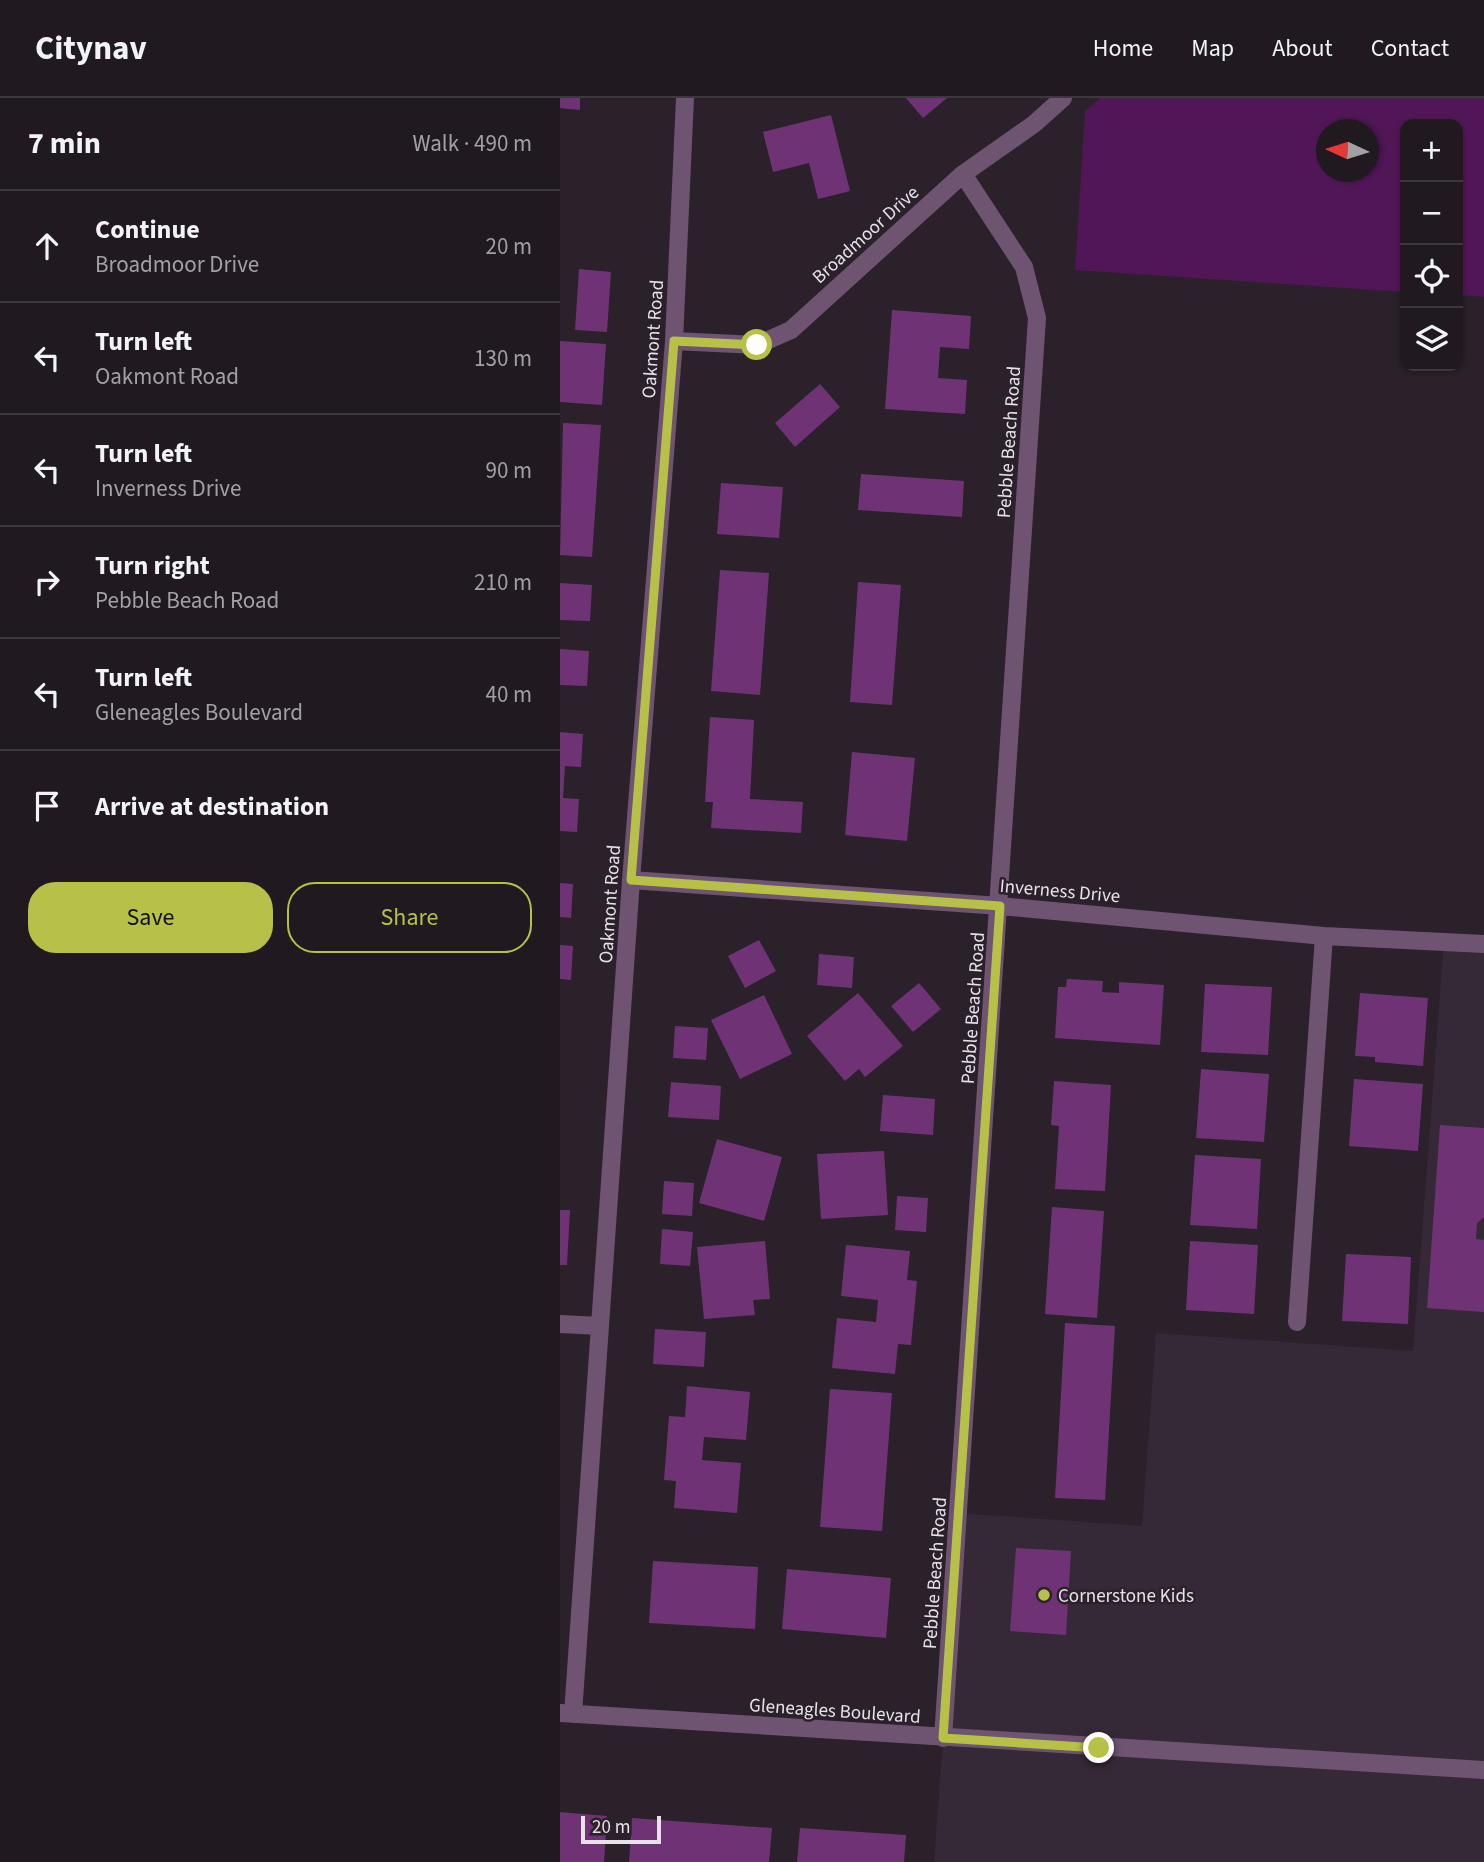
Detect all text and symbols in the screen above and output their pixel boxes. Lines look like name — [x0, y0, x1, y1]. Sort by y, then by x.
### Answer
text: Citynav — [35, 25, 147, 72]
text: Home — [1093, 31, 1153, 66]
text: Map — [1191, 31, 1234, 66]
text: About — [1272, 31, 1333, 66]
text: Contact — [1371, 31, 1449, 66]
north arrow — [1316, 119, 1379, 182]
map controls — [1400, 119, 1463, 371]
button: + — [1400, 119, 1463, 182]
text: 7 min — [28, 122, 101, 165]
text: Walk · 490 m — [413, 127, 532, 160]
street label: Broadmoor Drive — [807, 180, 925, 291]
button: − — [1400, 182, 1463, 245]
text: Continue — [95, 211, 200, 248]
icon: ahead — [28, 227, 66, 265]
text: 20 m — [485, 230, 532, 263]
button: locate — [1400, 245, 1463, 308]
text: Broadmoor Drive — [95, 248, 259, 281]
street label: Oakmont Road — [636, 279, 671, 399]
button: layers — [1400, 308, 1463, 371]
text: Turn left — [95, 323, 192, 360]
route start — [741, 329, 772, 360]
icon: left — [28, 339, 66, 377]
text: 130 m — [474, 342, 532, 375]
text: Oakmont Road — [95, 360, 239, 393]
street label: Pebble Beach Road — [991, 365, 1028, 519]
text: Turn left — [95, 435, 192, 472]
icon: left — [28, 451, 66, 489]
text: 90 m — [485, 454, 532, 487]
text: Inverness Drive — [95, 472, 241, 505]
text: Turn right — [95, 547, 210, 584]
icon: right — [28, 563, 66, 601]
text: 210 m — [474, 566, 532, 599]
text: Pebble Beach Road — [95, 584, 279, 617]
text: Turn left — [95, 659, 192, 696]
icon: left — [28, 675, 66, 713]
text: 40 m — [485, 678, 532, 711]
text: Gleneagles Boulevard — [95, 696, 303, 729]
icon: arrive — [28, 787, 66, 825]
text: Arrive at destination — [95, 788, 329, 825]
street label: Oakmont Road — [593, 844, 628, 964]
street label: Inverness Drive — [998, 873, 1121, 910]
button: Save — [28, 882, 273, 953]
button: Share — [287, 882, 532, 953]
street label: Pebble Beach Road — [955, 931, 992, 1085]
street label: Pebble Beach Road — [917, 1496, 954, 1650]
place label: Cornerstone Kids — [1058, 1583, 1194, 1610]
marker: Cornerstone Kids — [1036, 1587, 1052, 1603]
street label: Gleneagles Boulevard — [748, 1692, 922, 1731]
route end — [1083, 1732, 1114, 1763]
scale bar — [581, 1813, 662, 1845]
text: 20 m — [592, 1814, 630, 1841]

